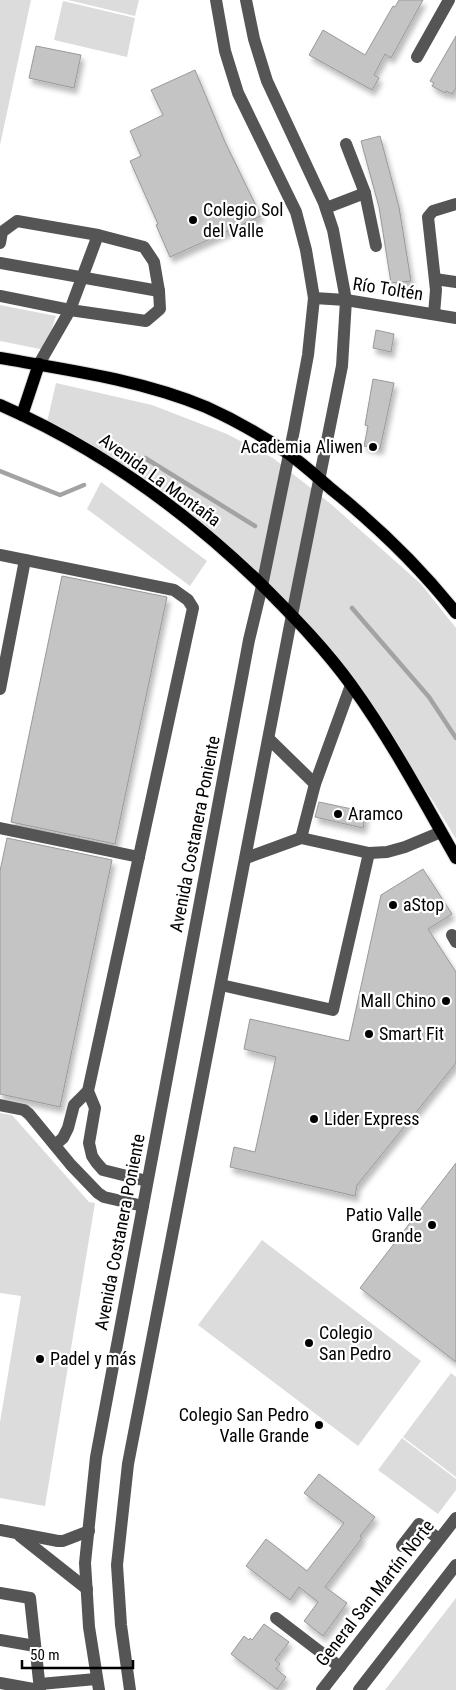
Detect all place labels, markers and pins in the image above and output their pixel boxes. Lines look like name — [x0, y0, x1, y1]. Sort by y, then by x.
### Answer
place label: Colegio Sol del Valle — [203, 199, 283, 241]
marker: Colegio Sol del Valle — [187, 214, 199, 226]
place label: Academia Aliwen — [240, 436, 363, 457]
marker: Academia Aliwen — [367, 441, 379, 453]
place label: Aramco — [348, 803, 403, 824]
marker: Aramco — [332, 808, 344, 820]
place label: aStop — [403, 894, 444, 915]
marker: aStop — [387, 899, 399, 911]
place label: Mall Chino — [361, 990, 436, 1011]
marker: Mall Chino — [440, 995, 452, 1007]
place label: Smart Fit — [379, 1023, 444, 1044]
marker: Smart Fit — [363, 1028, 375, 1040]
place label: Lider Express — [324, 1108, 420, 1129]
marker: Lider Express — [308, 1113, 320, 1125]
place label: Patio Valle Grande — [346, 1204, 422, 1246]
marker: Patio Valle Grande — [426, 1219, 438, 1231]
place label: Colegio San Pedro — [319, 1322, 391, 1364]
marker: Colegio San Pedro — [303, 1337, 315, 1349]
place label: Padel y más — [50, 1348, 136, 1369]
marker: Padel y más — [34, 1353, 46, 1365]
place label: Colegio San Pedro Valle Grande — [179, 1404, 309, 1446]
marker: Colegio San Pedro Valle Grande — [313, 1419, 325, 1431]

